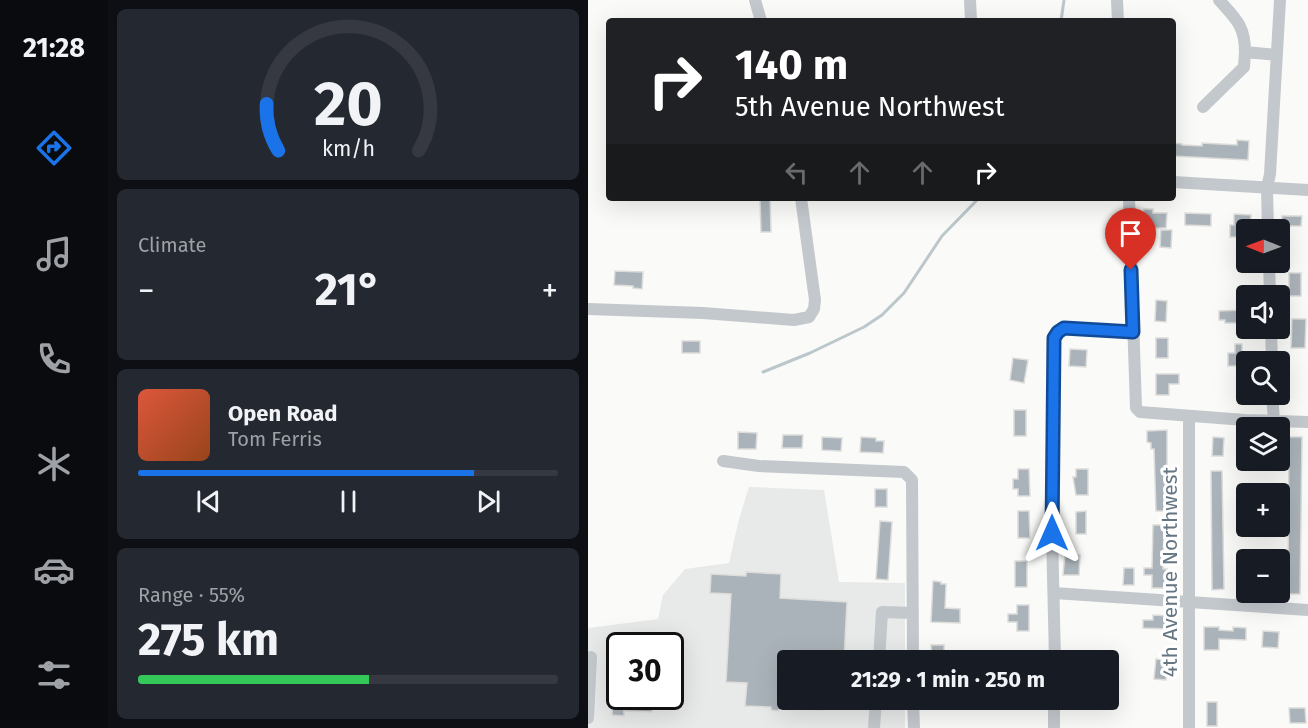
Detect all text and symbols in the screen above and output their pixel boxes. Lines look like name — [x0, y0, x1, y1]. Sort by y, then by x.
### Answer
text: 21:28 — [23, 32, 85, 64]
text: 140 m — [735, 40, 848, 90]
icon: right — [636, 42, 714, 120]
text: 20 — [314, 68, 382, 143]
text: 5th Avenue Northwest — [735, 91, 1004, 123]
icon: directions — [33, 127, 75, 169]
text: km/h — [321, 137, 375, 163]
icon: left — [780, 156, 813, 189]
icon: ahead — [843, 156, 876, 189]
icon: ahead — [906, 156, 939, 189]
icon: right — [969, 156, 1002, 189]
pin — [1105, 208, 1156, 270]
icon: arrive — [1114, 217, 1147, 250]
north arrow — [1236, 219, 1290, 273]
map controls — [1236, 219, 1290, 603]
icon: music — [33, 233, 75, 275]
text: Climate — [138, 233, 206, 257]
text: 21° — [315, 263, 381, 317]
text: − — [138, 271, 155, 311]
text: + — [542, 271, 558, 311]
button: sound — [1236, 285, 1290, 339]
icon: phone — [33, 338, 75, 380]
button: search — [1236, 351, 1290, 405]
text: Open Road — [228, 400, 338, 427]
button: layers — [1236, 417, 1290, 471]
text: Tom Ferris — [228, 427, 322, 451]
icon: climate — [33, 443, 75, 485]
street label: 4th Avenue Northwest — [1157, 466, 1183, 677]
button: + — [1236, 483, 1290, 537]
icon: previous — [192, 485, 225, 518]
icon: pause — [332, 485, 365, 518]
icon: next — [472, 485, 505, 518]
position arrow — [1020, 501, 1084, 565]
icon: car — [33, 549, 75, 591]
button: − — [1236, 549, 1290, 603]
text: Range · 55% — [138, 583, 245, 607]
text: 275 km — [138, 613, 279, 667]
speed limit sign: 30 — [606, 632, 684, 710]
icon: filters — [33, 654, 75, 696]
text: 21:29 · 1 min · 250 m — [851, 666, 1045, 693]

